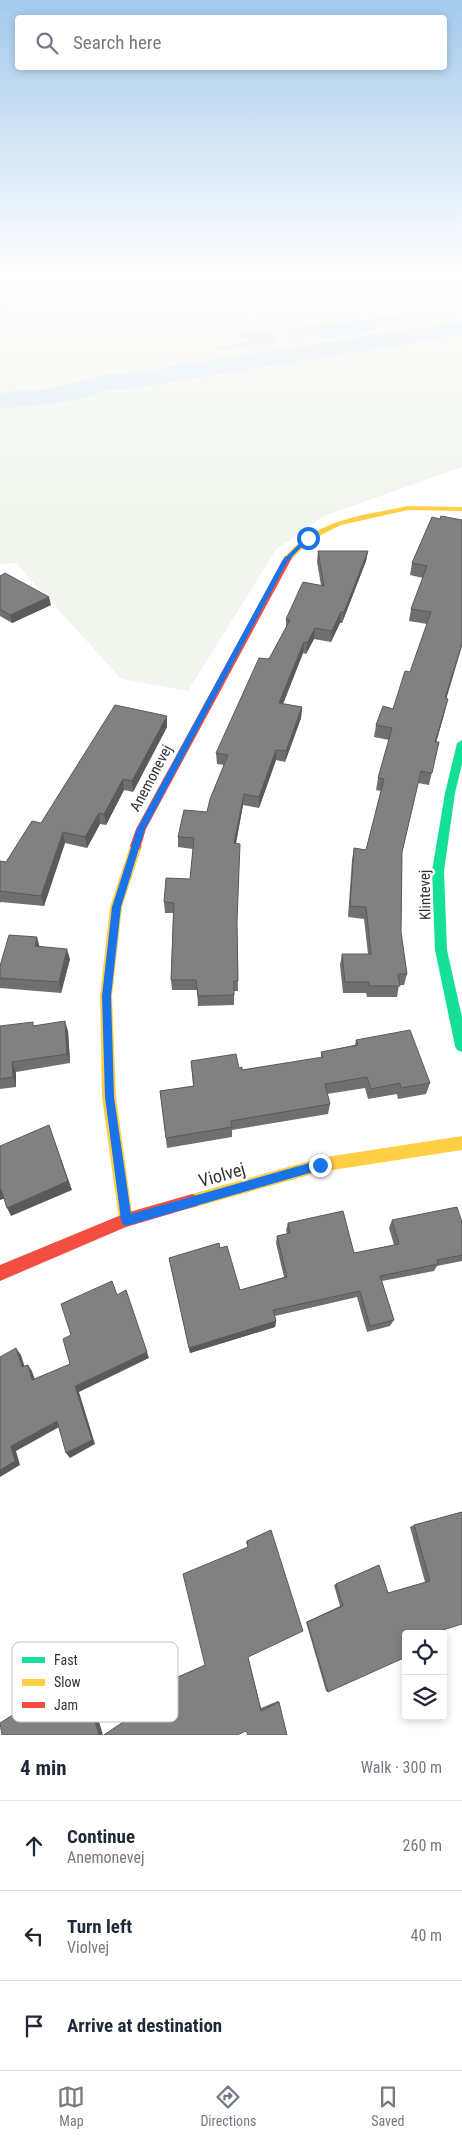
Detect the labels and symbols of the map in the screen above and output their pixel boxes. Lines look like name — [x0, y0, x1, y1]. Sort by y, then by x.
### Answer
route start — [297, 527, 320, 550]
street label: Anemonevej — [126, 742, 176, 814]
street label: Klintevej — [416, 870, 434, 920]
route end — [309, 1154, 332, 1177]
street label: Violvej — [196, 1158, 248, 1191]
legend — [12, 1642, 178, 1722]
text: Fast — [54, 1652, 78, 1668]
text: Slow — [54, 1674, 81, 1690]
text: Jam — [54, 1697, 78, 1713]

